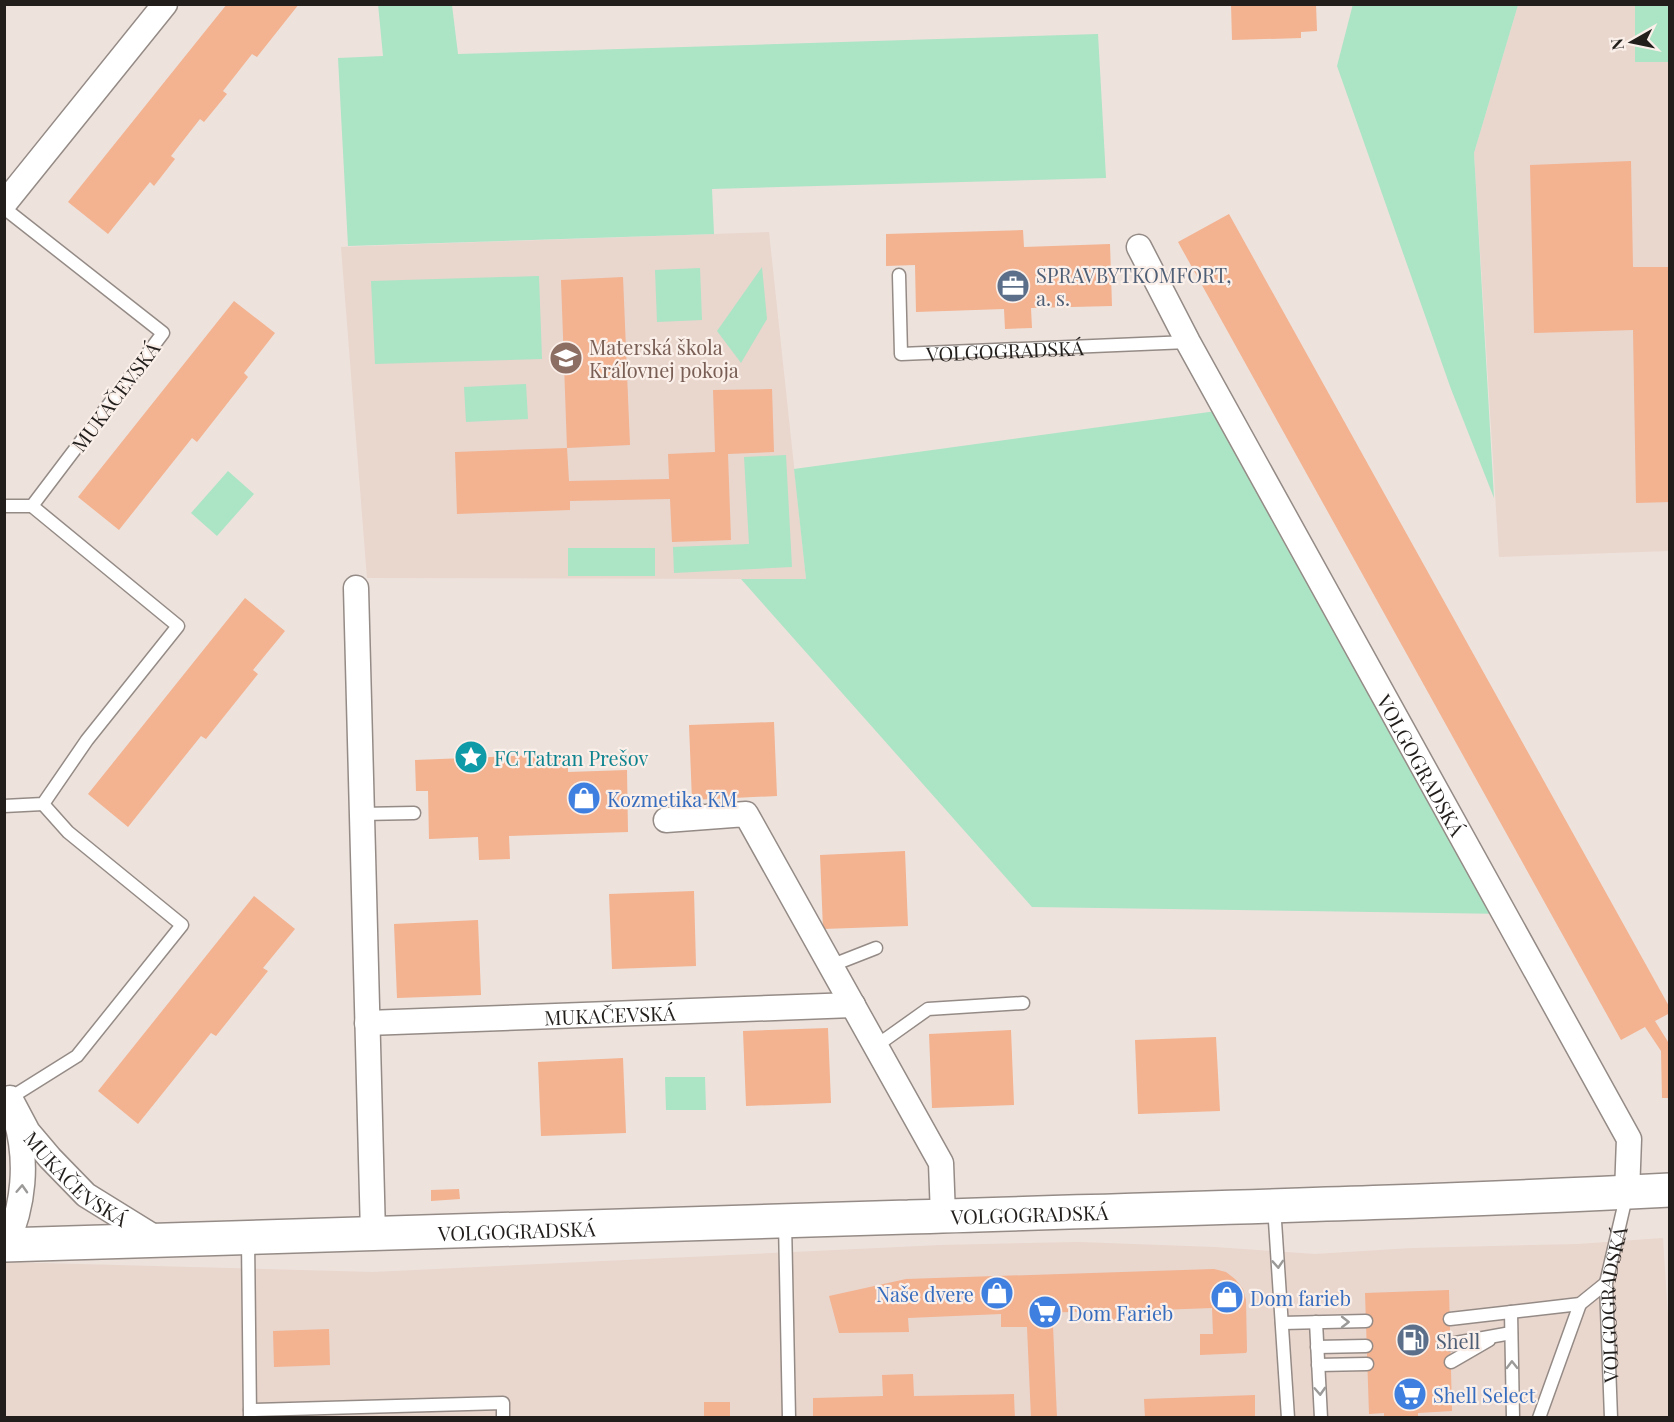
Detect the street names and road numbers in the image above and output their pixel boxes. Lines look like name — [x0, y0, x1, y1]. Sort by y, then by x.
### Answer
street label: VOLGOGRADSKÁ — [924, 333, 1085, 366]
street label: MUKAČEVSKÁ — [65, 335, 166, 457]
street label: VOLGOGRADSKÁ — [1371, 688, 1472, 841]
street label: MUKAČEVSKÁ — [544, 998, 676, 1030]
street label: MUKAČEVSKÁ — [19, 1125, 134, 1232]
street label: VOLGOGRADSKÁ — [949, 1197, 1109, 1229]
street label: VOLGOGRADSKÁ — [436, 1214, 597, 1246]
street label: VOLGOGRADSKÁ — [1591, 1223, 1632, 1384]

